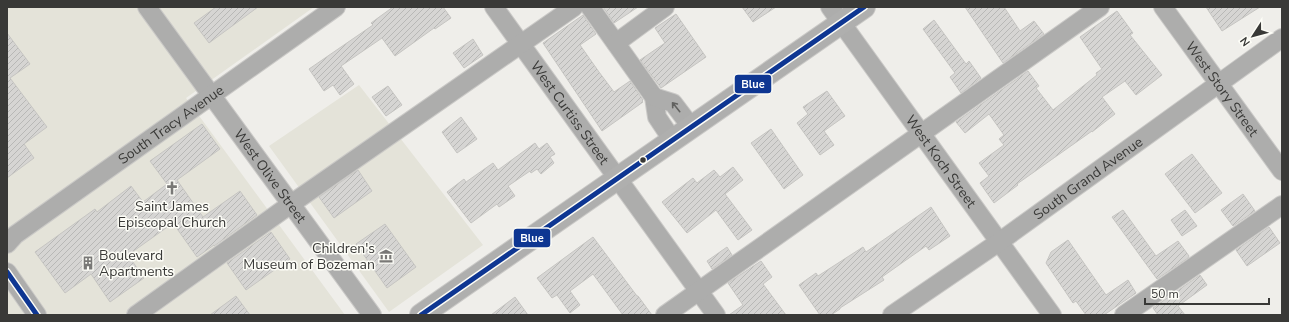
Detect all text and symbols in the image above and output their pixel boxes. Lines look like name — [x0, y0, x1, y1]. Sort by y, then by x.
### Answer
north arrow — [1233, 16, 1273, 56]
text: N — [1237, 34, 1254, 49]
street label: West Story Street — [1181, 38, 1263, 140]
street label: West Curtiss Street — [526, 57, 613, 168]
line badge: Blue — [734, 74, 772, 94]
text: Blue — [741, 77, 765, 92]
street label: South Tracy Avenue — [114, 81, 228, 169]
one-way arrow — [672, 102, 681, 113]
street label: West Koch Street — [901, 111, 981, 212]
street label: West Olive Street — [229, 125, 311, 227]
street label: South Grand Avenue — [1030, 132, 1147, 224]
unlabelled marker — [638, 155, 648, 165]
church icon: Saint James Episcopal Church — [164, 180, 180, 196]
place label: Saint James Episcopal Church — [118, 197, 226, 232]
line badge: Blue — [513, 228, 551, 248]
text: Blue — [520, 231, 544, 246]
place label: Children's Museum of Bozeman — [243, 239, 375, 274]
place label: Boulevard Apartments — [99, 246, 174, 281]
museum icon: Children's Museum of Bozeman — [378, 248, 394, 264]
building icon: Boulevard Apartments — [80, 255, 96, 271]
scale bar — [1145, 280, 1269, 306]
text: 50 m — [1151, 286, 1179, 302]

